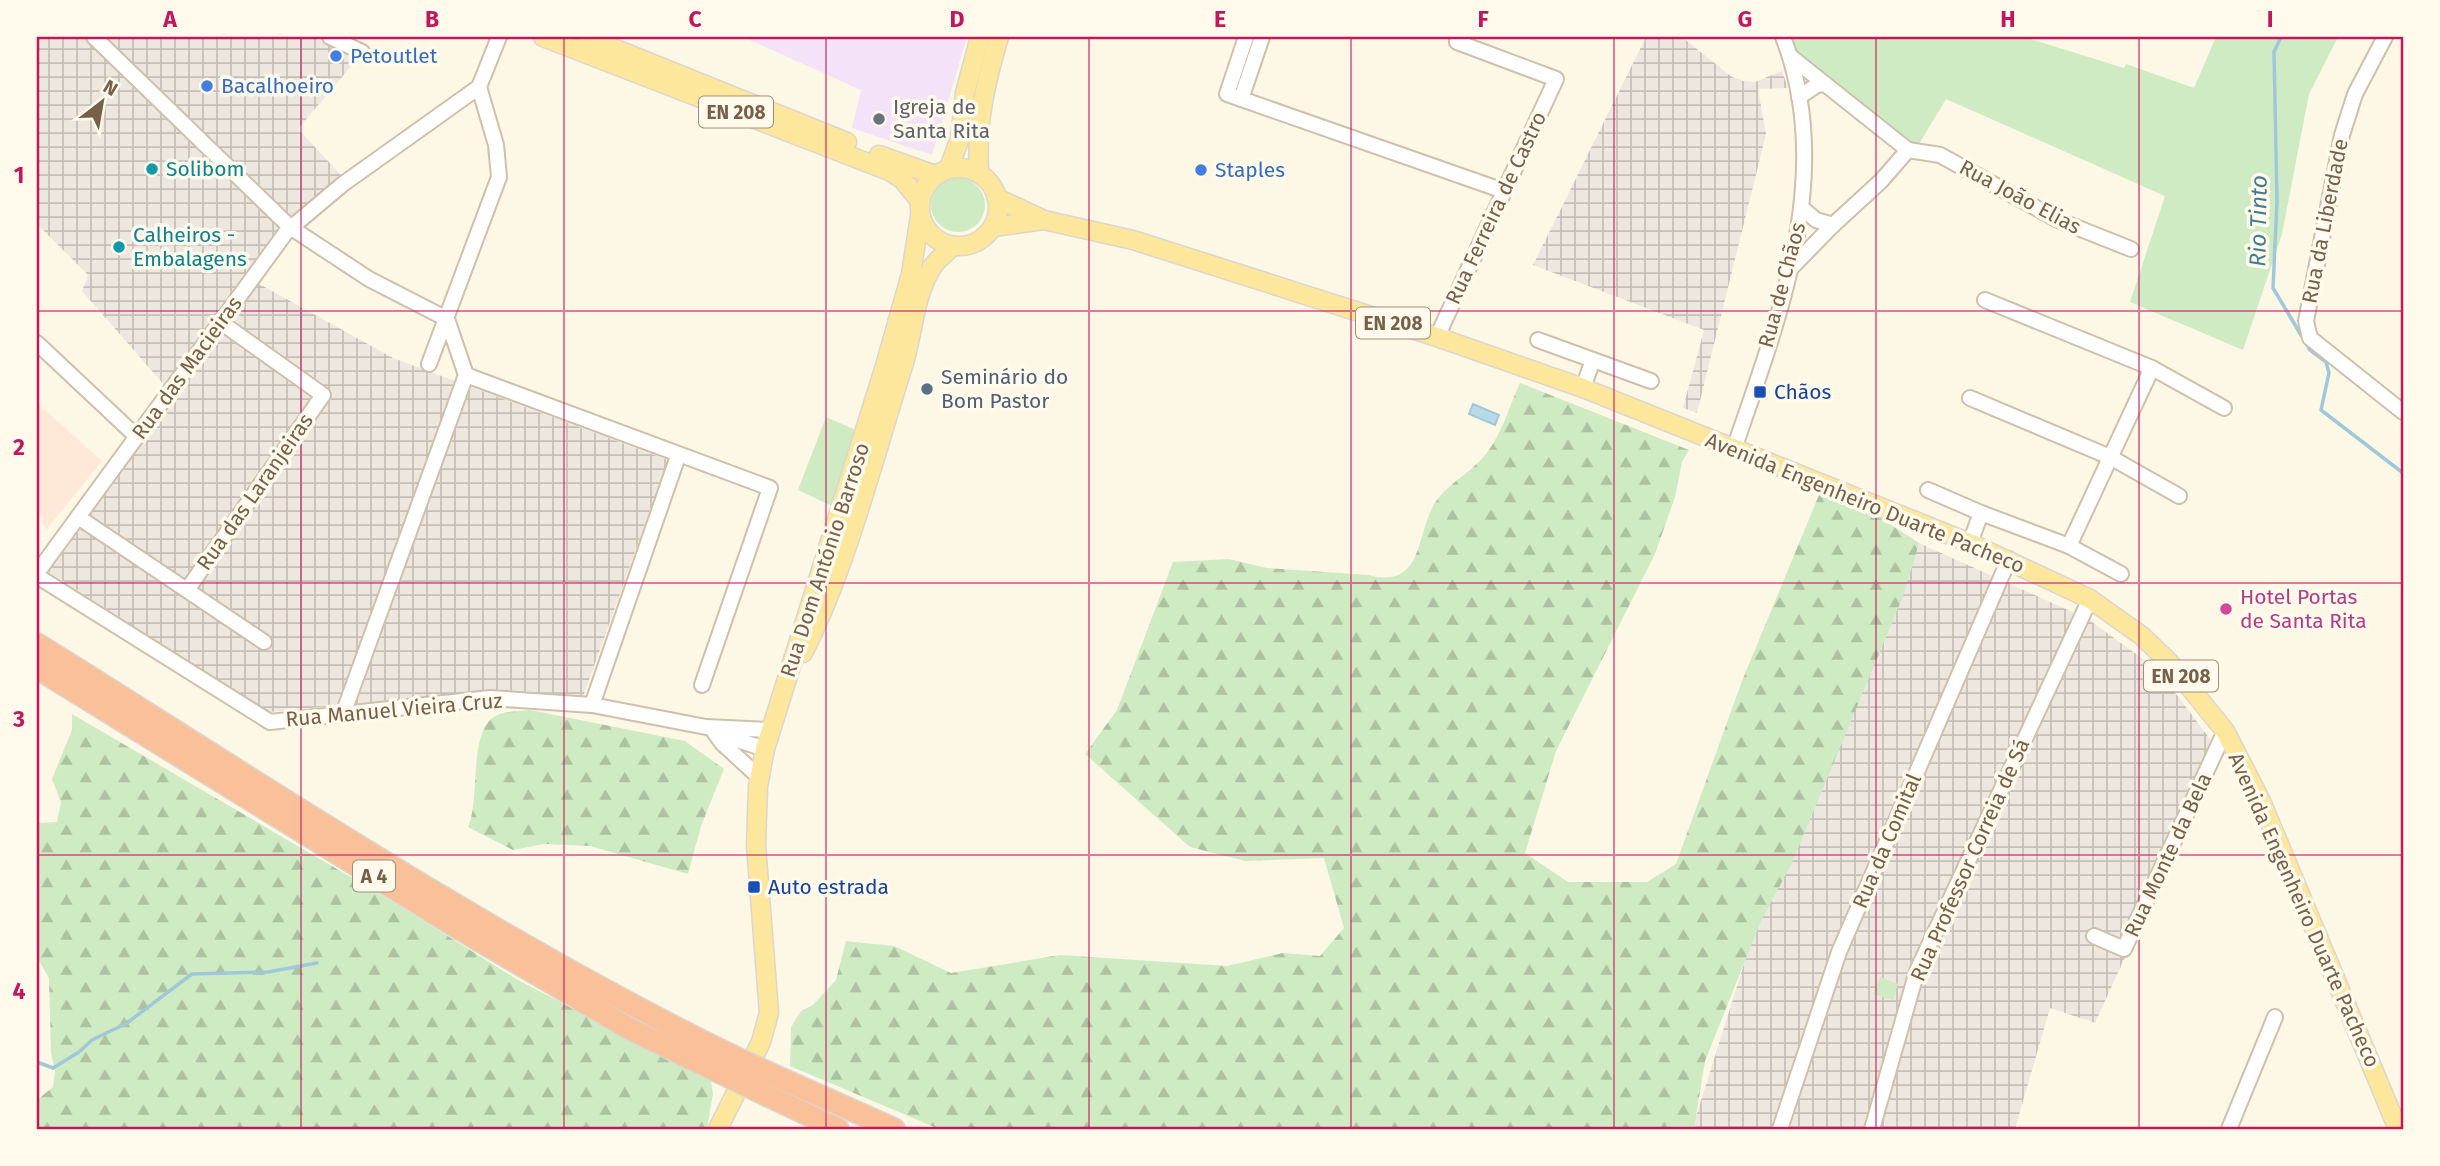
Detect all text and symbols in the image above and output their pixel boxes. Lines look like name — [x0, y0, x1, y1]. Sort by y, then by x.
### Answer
text: A — [162, 5, 177, 33]
text: B — [425, 5, 439, 33]
text: C — [688, 5, 702, 33]
text: D — [950, 5, 965, 33]
text: E — [1214, 5, 1226, 33]
text: F — [1477, 5, 1489, 33]
text: G — [1738, 5, 1752, 33]
text: H — [2000, 5, 2016, 33]
text: I — [2267, 5, 2273, 33]
place label: Petoutlet — [350, 43, 438, 69]
marker: Petoutlet — [328, 48, 344, 64]
north arrow — [66, 66, 136, 136]
place label: Bacalhoeiro — [221, 73, 334, 99]
text: N — [99, 75, 122, 101]
marker: Bacalhoeiro — [199, 78, 215, 94]
place label: Igreja de Santa Rita — [893, 94, 990, 144]
road number: EN 208 — [699, 96, 773, 128]
street label: Rua Ferreira de Castro — [1440, 107, 1552, 309]
marker: Igreja de Santa Rita — [871, 111, 887, 127]
street label: Rua da Liberdade — [2296, 136, 2354, 306]
street label: Rua João Elias — [1955, 154, 2085, 240]
place label: Solibom — [166, 156, 245, 182]
place label: Staples — [1215, 157, 1285, 183]
text: 1 — [14, 161, 24, 189]
marker: Solibom — [144, 161, 160, 177]
marker: Staples — [1193, 162, 1209, 178]
water label: Rio Tinto — [2243, 175, 2273, 267]
street label: Rua de Chãos — [1753, 219, 1811, 351]
place label: Calheiros - Embalagens — [133, 222, 247, 272]
marker: Calheiros - Embalagens — [111, 239, 127, 255]
street label: Rua das Macieiras — [126, 291, 248, 445]
road number: EN 208 — [1356, 308, 1430, 338]
place label: Seminário do Bom Pastor — [941, 364, 1068, 414]
place label: Chãos — [1774, 379, 1832, 405]
marker: Seminário do Bom Pastor — [919, 381, 935, 397]
marker: Chãos — [1752, 384, 1768, 400]
street label: Rua das Laranjeiras — [191, 408, 319, 575]
street label: Avenida Engenheiro Duarte Pacheco — [1702, 427, 2028, 579]
text: 2 — [13, 433, 25, 461]
street label: Rua Dom António Barroso — [775, 439, 875, 681]
place label: Hotel Portas de Santa Rita — [2240, 584, 2367, 634]
marker: Hotel Portas de Santa Rita — [2218, 601, 2234, 617]
road number: EN 208 — [2144, 660, 2218, 692]
street label: Rua Manuel Vieira Cruz — [284, 688, 504, 732]
text: 3 — [12, 705, 25, 733]
street label: Rua Professor Correia de Sá — [1905, 735, 2035, 985]
street label: Avenida Engenheiro Duarte Pacheco — [2223, 749, 2385, 1071]
street label: Rua Monte da Bela — [2119, 769, 2217, 941]
street label: Rua da Comital — [1847, 770, 1927, 912]
road number: A 4 — [353, 860, 395, 891]
place label: Auto estrada — [768, 874, 889, 900]
marker: Auto estrada — [746, 879, 762, 895]
text: 4 — [13, 977, 26, 1005]

